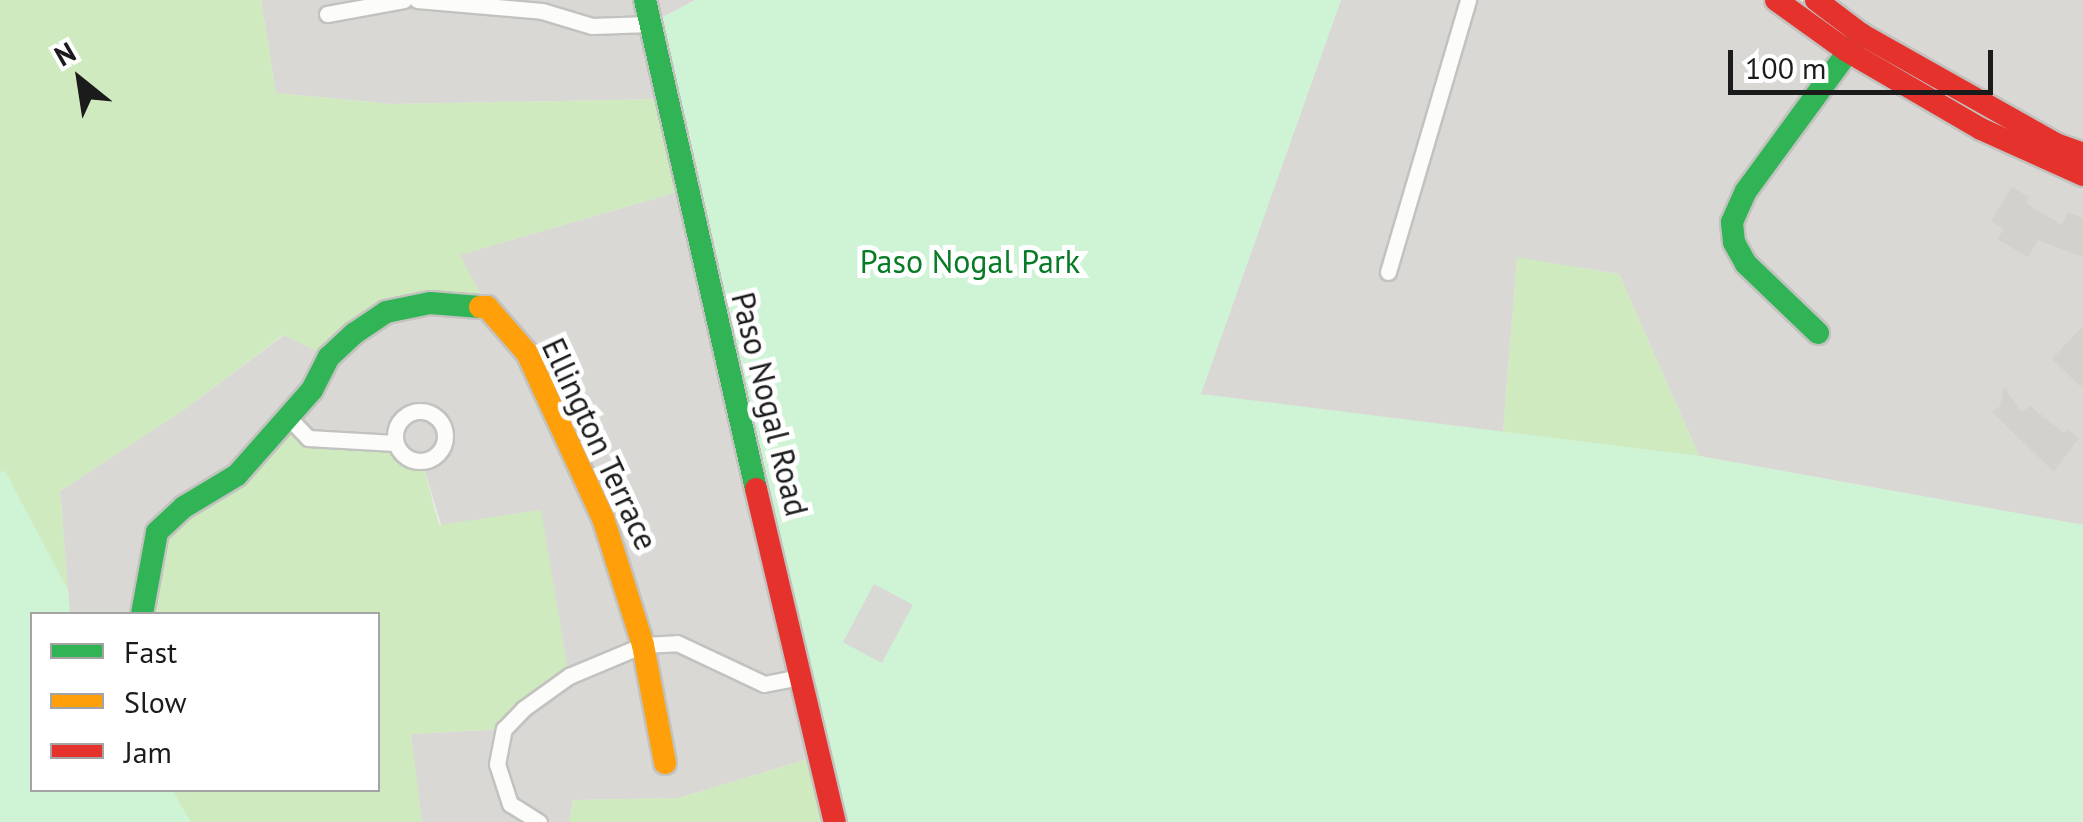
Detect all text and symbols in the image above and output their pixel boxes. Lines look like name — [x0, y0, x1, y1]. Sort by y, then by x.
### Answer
north arrow — [30, 30, 130, 130]
scale bar — [1733, 30, 1998, 92]
text: N — [48, 33, 82, 74]
text: 100 m — [1745, 48, 1826, 87]
park label: Paso Nogal Park — [860, 242, 1080, 280]
street label: Paso Nogal Road — [724, 288, 816, 520]
street label: Ellington Terrace — [534, 332, 666, 556]
legend — [30, 612, 380, 792]
text: Fast — [124, 632, 177, 671]
text: Slow — [124, 682, 187, 721]
text: Jam — [124, 732, 172, 771]

